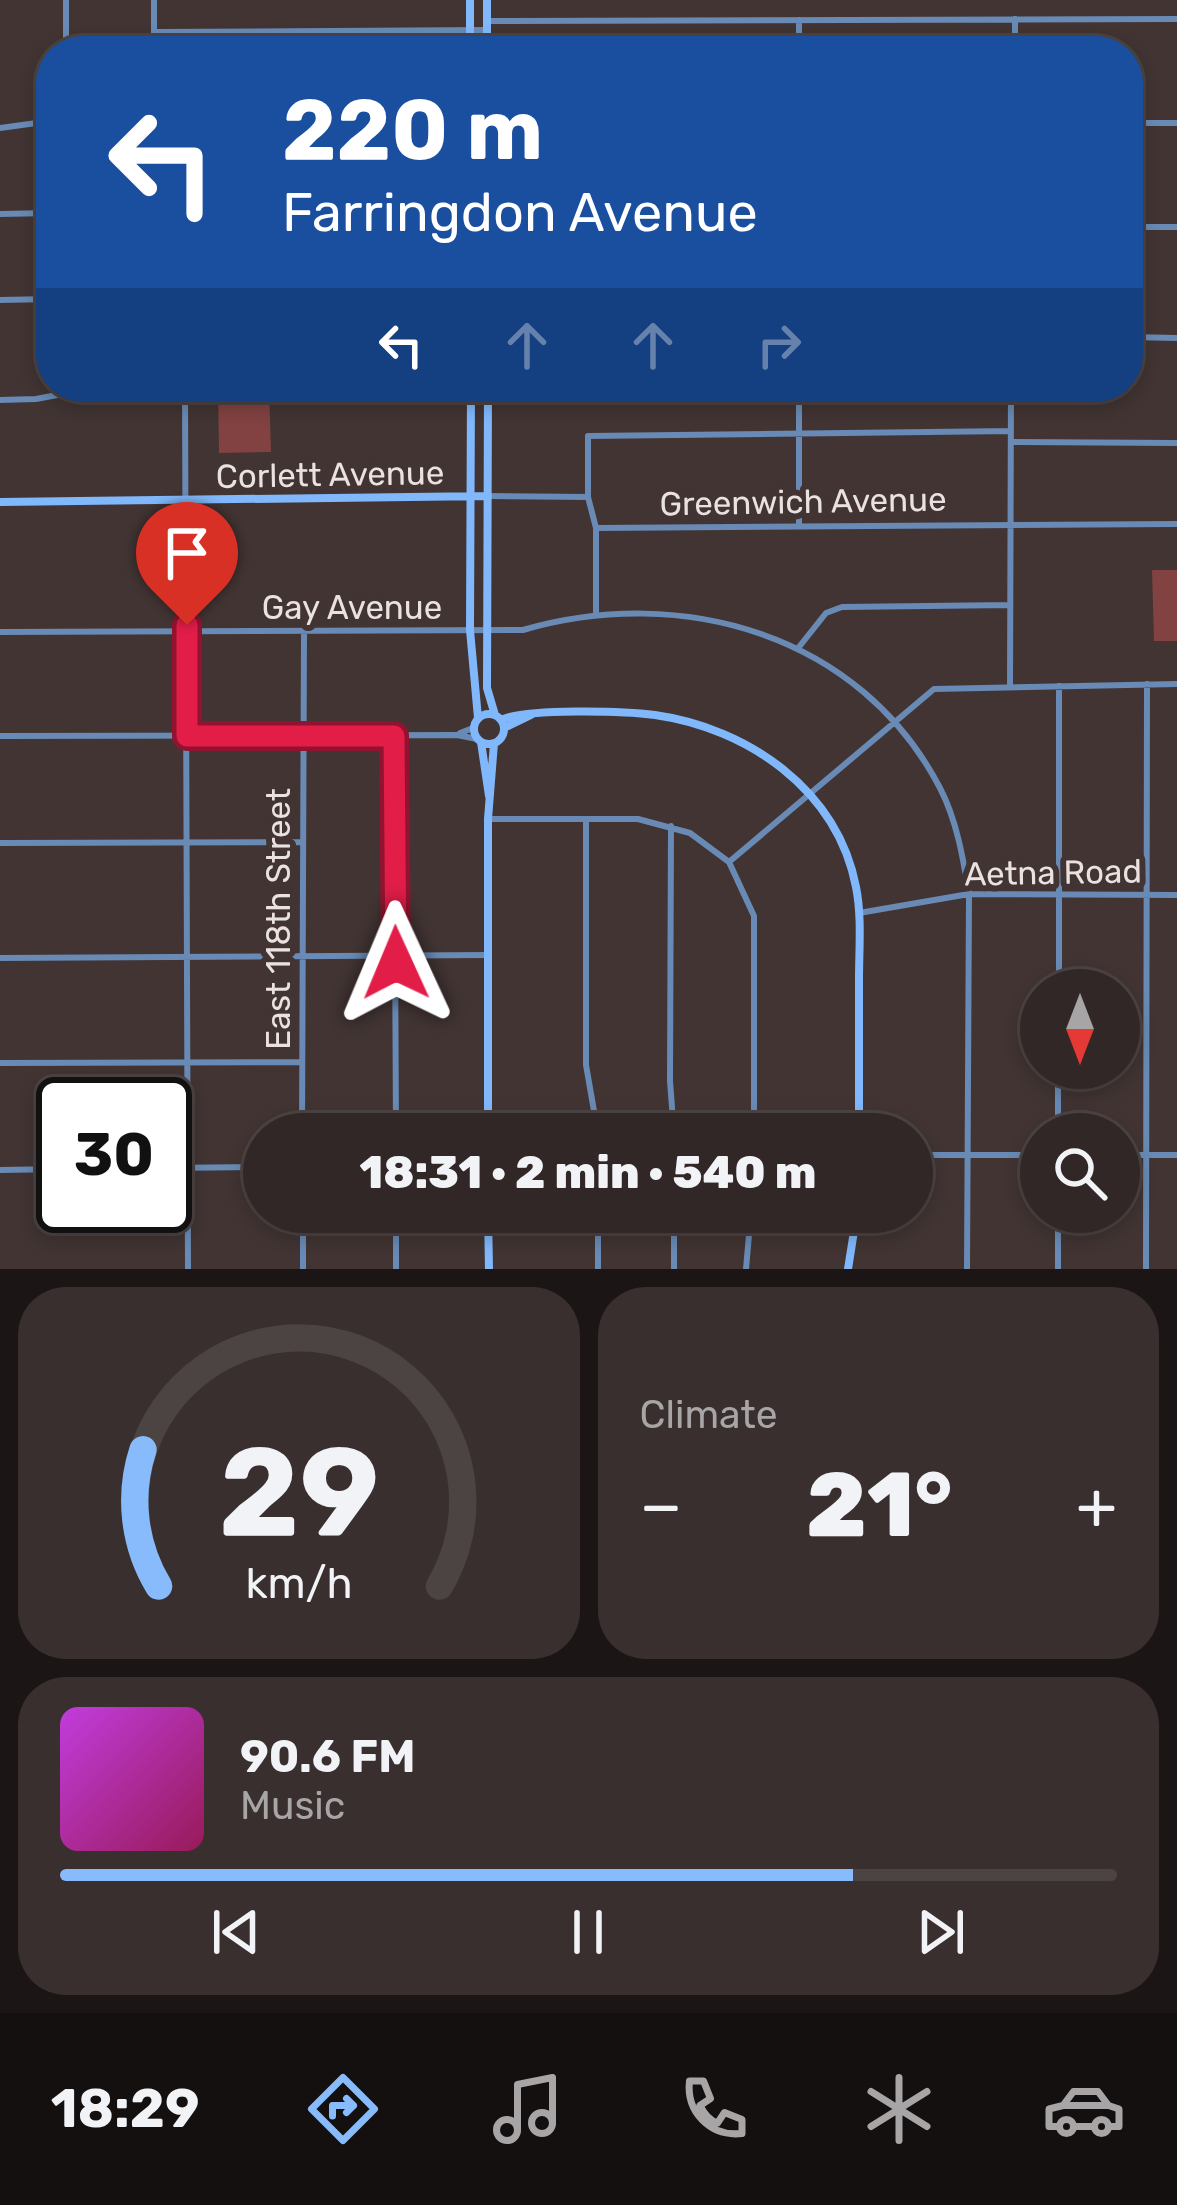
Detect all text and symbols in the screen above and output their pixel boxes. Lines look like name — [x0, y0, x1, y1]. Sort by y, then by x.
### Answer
text: 220 m — [282, 80, 543, 180]
icon: left — [84, 84, 240, 240]
text: Farringdon Avenue — [282, 181, 758, 245]
icon: left — [368, 312, 434, 378]
icon: ahead — [494, 312, 560, 378]
icon: ahead — [620, 312, 686, 378]
icon: right — [746, 312, 812, 378]
street label: Corlett Avenue — [215, 453, 445, 496]
street label: Greenwich Avenue — [659, 479, 947, 524]
pin — [136, 502, 238, 625]
icon: arrive — [154, 520, 220, 586]
street label: Gay Avenue — [262, 588, 442, 627]
street label: East 118th Street — [259, 788, 298, 1050]
street label: Aetna Road — [964, 851, 1142, 894]
position arrow — [333, 900, 459, 1026]
north arrow — [1020, 969, 1140, 1089]
map controls — [1020, 969, 1140, 1233]
speed limit sign: 30 — [36, 1077, 192, 1233]
button: search — [1020, 1113, 1140, 1233]
text: 18:31 · 2 min · 540 m — [359, 1146, 817, 1199]
text: Climate — [640, 1392, 778, 1438]
text: 29 — [218, 1418, 379, 1566]
text: 21° — [806, 1452, 952, 1559]
text: − — [640, 1466, 682, 1545]
text: + — [1076, 1466, 1117, 1545]
text: km/h — [245, 1558, 352, 1609]
text: 90.6 FM — [240, 1730, 416, 1783]
text: Music — [240, 1783, 345, 1829]
icon: previous — [203, 1899, 269, 1965]
icon: pause — [555, 1899, 621, 1965]
icon: next — [908, 1899, 974, 1965]
icon: directions — [301, 2067, 385, 2151]
icon: music — [486, 2067, 570, 2151]
icon: phone — [672, 2067, 756, 2151]
icon: climate — [857, 2067, 941, 2151]
icon: car — [1042, 2067, 1126, 2151]
text: 18:29 — [51, 2077, 200, 2141]

